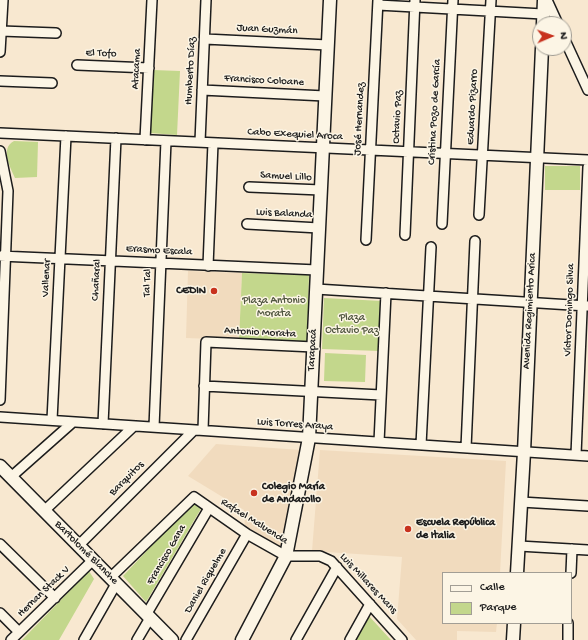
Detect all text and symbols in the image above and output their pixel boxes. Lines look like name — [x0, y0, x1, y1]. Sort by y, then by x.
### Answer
north arrow — [532, 16, 572, 56]
street label: Juan Guzmán — [236, 22, 298, 38]
text: N — [557, 32, 569, 39]
street label: Humberto Díaz — [183, 37, 199, 105]
street label: El Tofo — [85, 47, 117, 61]
street label: Atacama — [129, 48, 145, 90]
street label: Cristina Pozo de García — [426, 59, 444, 165]
street label: Eduardo Pizarro — [464, 69, 482, 145]
street label: Francisco Coloane — [224, 72, 304, 90]
street label: José Hernandez — [351, 82, 369, 156]
street label: Octavio Paz — [390, 90, 406, 144]
street label: Cabo Exequiel Aroca — [247, 126, 343, 144]
street label: Samuel Lillo — [260, 169, 312, 185]
street label: Luis Balanda — [256, 206, 312, 222]
street label: Erasmo Escala — [126, 243, 192, 259]
street label: Avenida Regimiento Arica — [520, 253, 540, 369]
street label: Vallenar — [39, 259, 55, 297]
street label: Chañaral — [89, 259, 105, 301]
street label: Víctor Domingo Silva — [562, 263, 578, 357]
street label: Tal Tal — [141, 269, 155, 297]
place label: CEDIN — [176, 284, 206, 298]
marker: CEDIN — [209, 286, 219, 296]
park label: Plaza Antonio Morata — [242, 294, 306, 320]
park label: Plaza Octavio Paz — [325, 311, 379, 337]
street label: Antonio Morata — [224, 325, 296, 341]
street label: Tarapacá — [305, 329, 321, 371]
street label: Luis Torres Araya — [256, 416, 334, 434]
street label: Barquitos — [107, 459, 147, 499]
place label: Colegio María de Andacollo — [262, 480, 325, 506]
marker: Colegio María de Andacollo — [249, 488, 259, 498]
street label: Rafael Maluenda — [218, 496, 290, 548]
place label: Escuela República de Italia — [416, 516, 495, 542]
street label: Bartolomé Blanche — [51, 518, 121, 588]
street label: Francisco Gana — [144, 522, 190, 588]
marker: Escuela República de Italia — [403, 524, 413, 534]
street label: Daniel Riquelme — [182, 546, 230, 616]
street label: Luis Millares Mans — [336, 551, 400, 617]
street label: Hernan Stack V — [15, 564, 73, 620]
legend — [442, 572, 572, 624]
text: Calle — [480, 581, 505, 595]
text: Parque — [480, 601, 517, 615]

